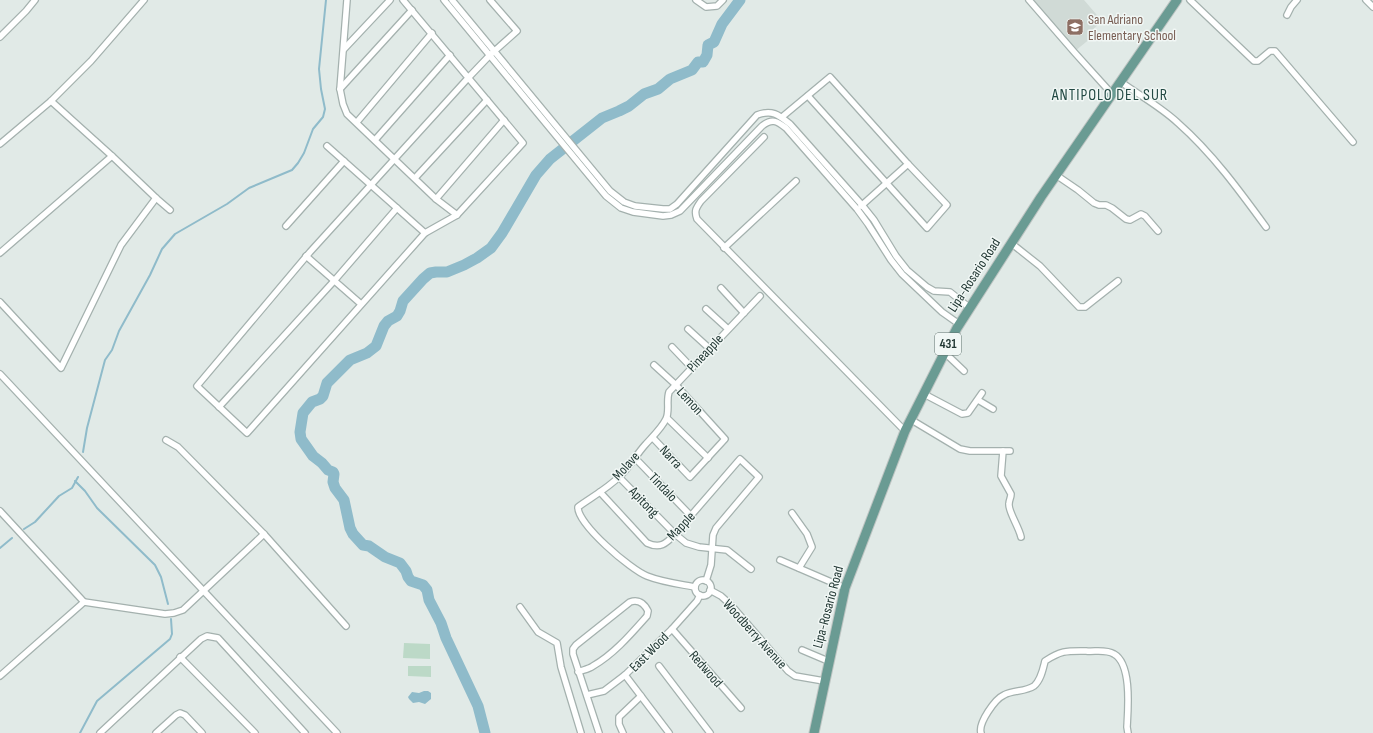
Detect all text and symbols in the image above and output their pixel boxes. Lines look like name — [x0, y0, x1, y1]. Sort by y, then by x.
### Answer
place label: San Adriano Elementary School — [1088, 11, 1176, 44]
school or university icon: San Adriano Elementary School — [1065, 17, 1085, 37]
district label: ANTIPOLO DEL SUR — [1051, 86, 1168, 105]
street label: Lipa-Rosario Road — [944, 235, 1004, 315]
street label: Pineapple — [683, 331, 727, 375]
road number: 431 — [935, 333, 961, 355]
street label: Lemon — [673, 384, 707, 418]
street label: Narra — [656, 442, 686, 472]
street label: Molave — [609, 448, 643, 484]
street label: Tindalo — [645, 469, 681, 505]
street label: Apitong — [625, 482, 663, 521]
street label: Mapple — [663, 508, 699, 544]
street label: Lipa-Rosario Road — [809, 564, 847, 650]
street label: Woodberry Avenue — [719, 596, 791, 672]
street label: East Wood — [626, 629, 672, 675]
street label: Redwood — [685, 647, 727, 691]

